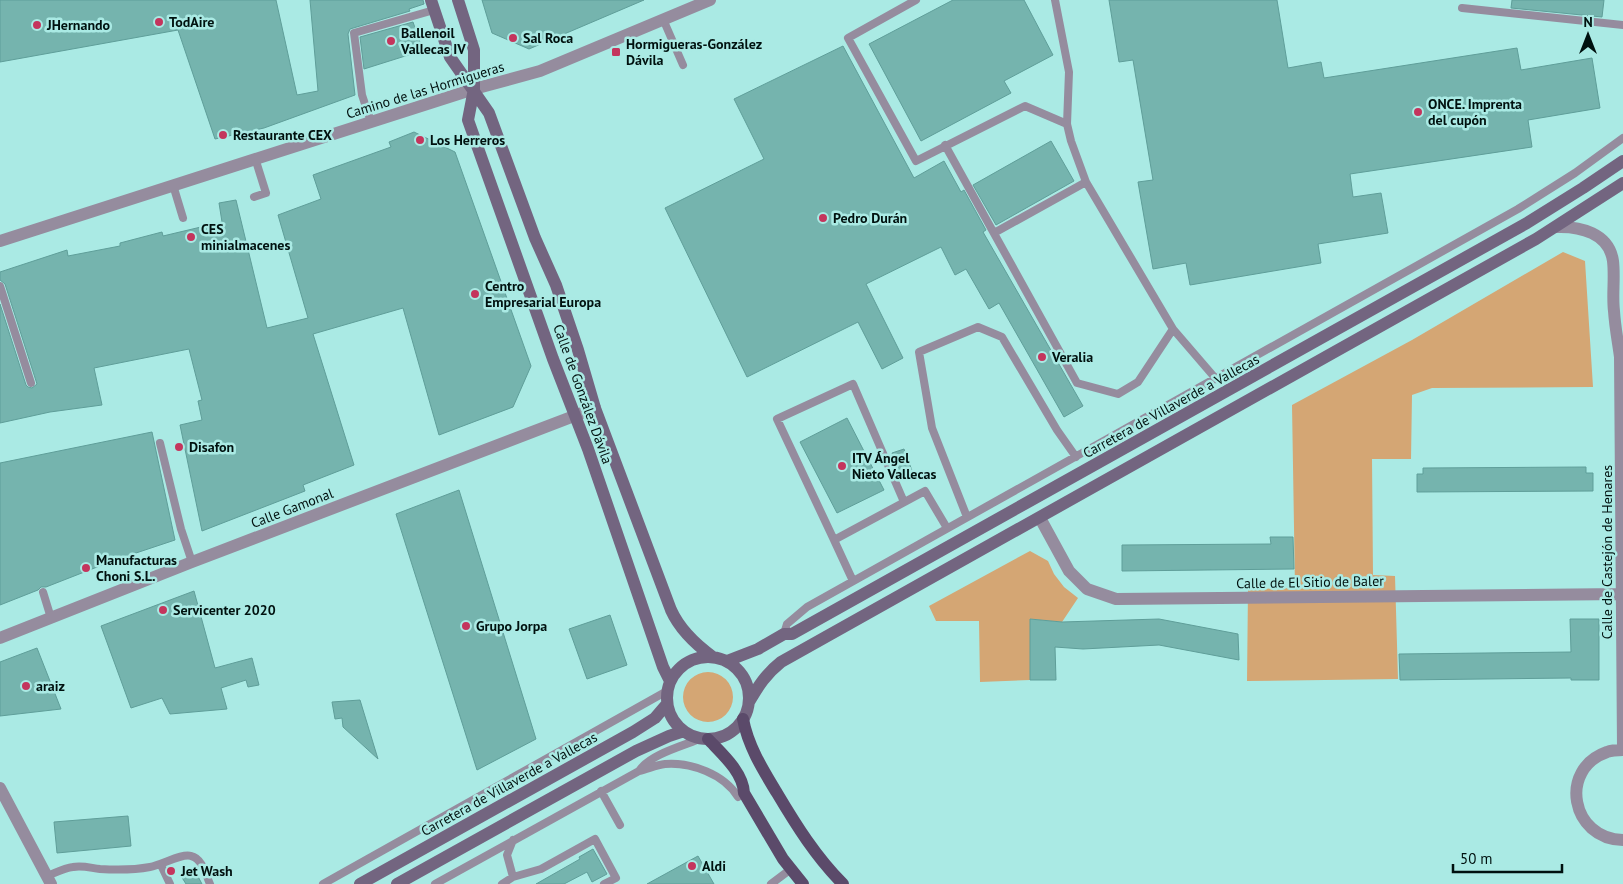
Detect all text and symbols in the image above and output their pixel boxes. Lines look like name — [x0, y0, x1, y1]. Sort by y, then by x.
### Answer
north arrow — [1563, 10, 1613, 60]
place label: TodAire — [169, 13, 215, 31]
text: N — [1583, 13, 1593, 31]
place label: JHernando — [46, 16, 111, 34]
marker: TodAire — [153, 16, 165, 28]
marker: JHernando — [31, 19, 43, 31]
place label: Ballenoil Vallecas IV — [400, 24, 466, 58]
place label: Sal Roca — [523, 29, 573, 47]
marker: Sal Roca — [507, 32, 519, 44]
marker: Ballenoil Vallecas IV — [385, 35, 397, 47]
place label: Hormigueras-González Dávila — [626, 35, 762, 69]
marker: Hormigueras-González Dávila — [610, 46, 622, 58]
street label: Camino de las Hormigueras — [344, 57, 506, 123]
place label: ONCE. Imprenta del cupón — [1428, 95, 1522, 129]
marker: ONCE. Imprenta del cupón — [1412, 106, 1424, 118]
place label: Restaurante CEX — [233, 126, 332, 144]
marker: Restaurante CEX — [217, 129, 229, 141]
place label: Los Herreros — [430, 131, 505, 149]
marker: Los Herreros — [414, 134, 426, 146]
place label: Pedro Durán — [833, 209, 907, 227]
marker: Pedro Durán — [817, 212, 829, 224]
place label: CES minialmacenes — [201, 220, 290, 254]
marker: CES minialmacenes — [185, 231, 197, 243]
place label: Centro Empresarial Europa — [485, 277, 601, 311]
marker: Centro Empresarial Europa — [469, 288, 481, 300]
street label: Calle de González Dávila — [549, 322, 617, 466]
place label: Veralia — [1051, 348, 1093, 366]
street label: Carretera de Villaverde a Vallecas — [1080, 350, 1262, 462]
marker: Veralia — [1036, 351, 1048, 363]
place label: Disafon — [189, 438, 234, 456]
marker: Disafon — [173, 441, 185, 453]
place label: ITV Ángel Nieto Vallecas — [852, 449, 936, 483]
marker: ITV Ángel Nieto Vallecas — [836, 460, 848, 472]
street label: Calle de Castejón de Henares — [1598, 465, 1616, 639]
street label: Calle Gamonal — [248, 484, 336, 532]
place label: Manufacturas Choni S.L. — [96, 551, 177, 585]
marker: Manufacturas Choni S.L. — [80, 562, 92, 574]
street label: Calle de El Sitio de Baler — [1236, 572, 1384, 592]
place label: Servicenter 2020 — [173, 601, 276, 619]
marker: Servicenter 2020 — [157, 604, 169, 616]
place label: Grupo Jorpa — [476, 617, 547, 635]
marker: Grupo Jorpa — [460, 620, 472, 632]
place label: araiz — [36, 677, 65, 695]
marker: araiz — [20, 680, 32, 692]
street label: Carretera de Villaverde a Vallecas — [418, 728, 600, 840]
scale bar — [1453, 842, 1562, 874]
text: 50 m — [1460, 849, 1493, 868]
place label: Aldi — [702, 857, 726, 875]
marker: Aldi — [686, 860, 698, 872]
place label: Jet Wash — [180, 862, 233, 880]
marker: Jet Wash — [165, 865, 177, 877]

